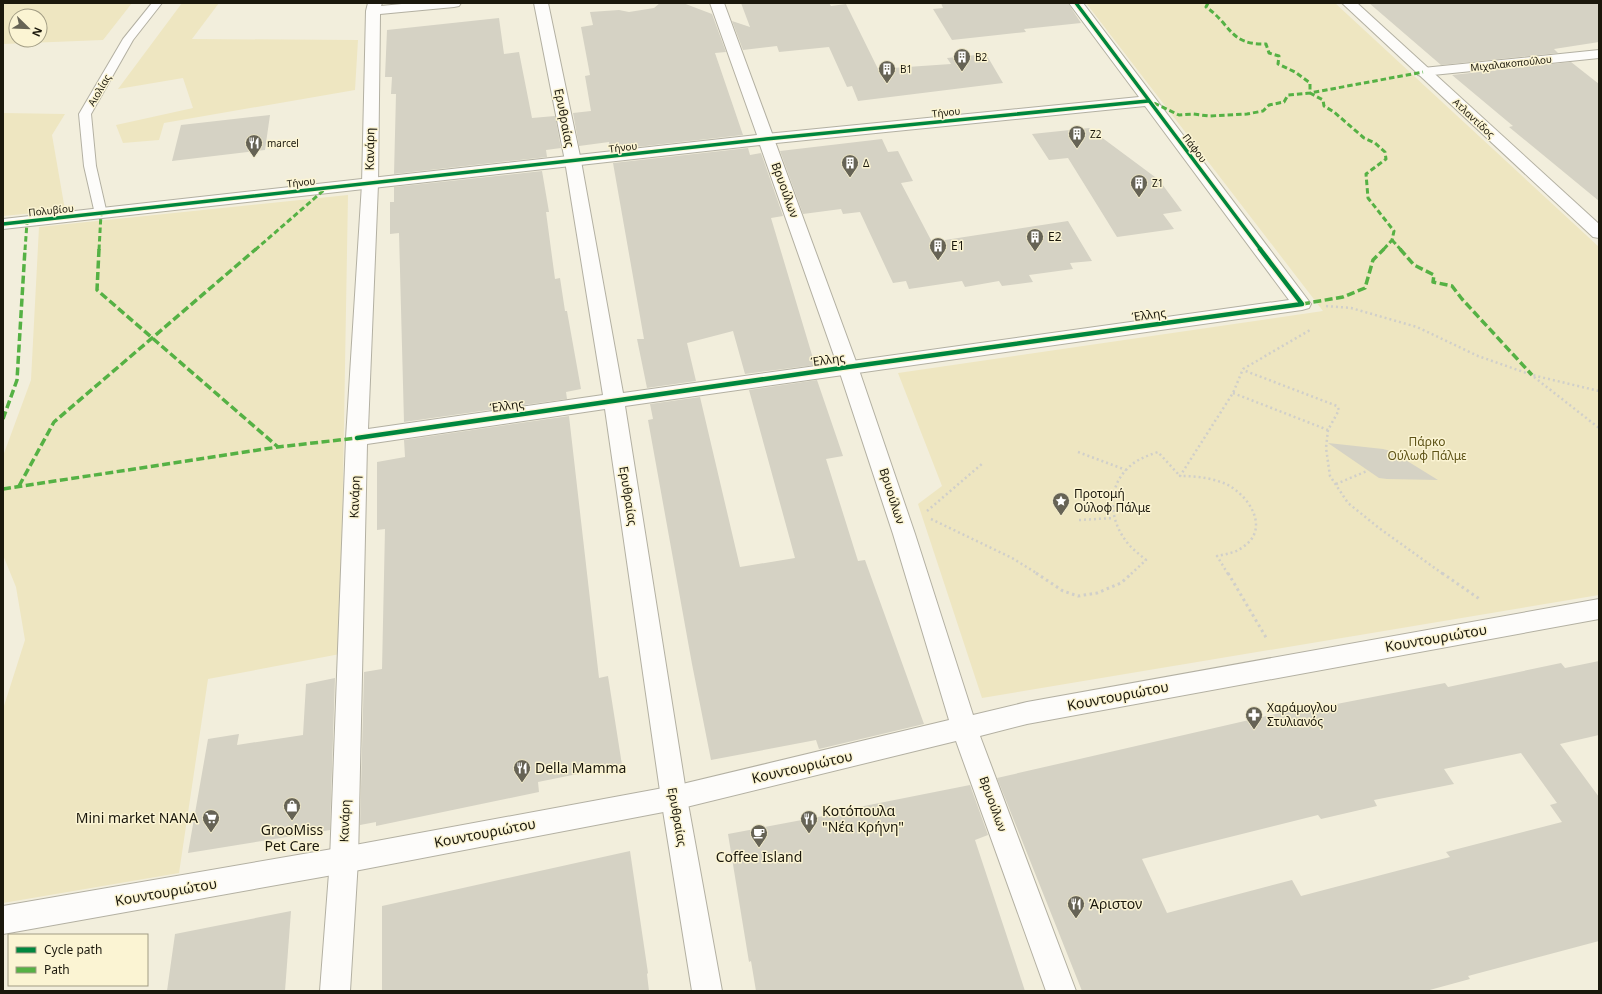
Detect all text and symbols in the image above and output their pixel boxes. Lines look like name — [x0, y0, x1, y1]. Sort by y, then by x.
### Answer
north arrow — [8, 8, 48, 48]
text: N — [29, 25, 46, 39]
building icon: Β2 — [952, 47, 972, 72]
place label: Β2 — [975, 50, 988, 64]
street label: Μιχαλακοπούλου — [1470, 52, 1553, 74]
building icon: Β1 — [877, 59, 897, 84]
place label: Β1 — [900, 62, 912, 76]
street label: Αιολίας — [84, 71, 114, 109]
street label: Ερυθραίας — [550, 87, 579, 149]
street label: Ατλαντίδος — [1450, 95, 1498, 141]
street label: Τήνου — [931, 104, 961, 120]
building icon: Ζ2 — [1067, 124, 1087, 149]
street label: Κανάρη — [361, 127, 378, 171]
place label: Ζ2 — [1090, 127, 1102, 141]
street label: Πάφου — [1180, 131, 1210, 165]
restaurant icon: marcel — [244, 133, 264, 158]
place label: marcel — [267, 136, 299, 150]
street label: Τήνου — [608, 138, 638, 156]
building icon: Δ — [840, 153, 860, 178]
place label: Δ — [863, 156, 870, 170]
street label: Βρυούλων — [768, 160, 803, 220]
building icon: Ζ1 — [1129, 173, 1149, 198]
street label: Τήνου — [286, 174, 316, 190]
place label: Ζ1 — [1152, 176, 1163, 190]
street label: Πολυβίου — [28, 201, 74, 219]
building icon: E2 — [1025, 227, 1045, 252]
place label: E2 — [1048, 228, 1062, 245]
building icon: E1 — [928, 236, 948, 261]
place label: E1 — [951, 237, 965, 254]
street label: Έλλης — [1131, 304, 1167, 325]
street label: Έλλης — [810, 349, 846, 370]
street label: Έλλης — [489, 395, 525, 416]
park label: Πάρκο Ούλωφ Πάλμε — [1387, 433, 1467, 464]
street label: Ερυθραίας — [615, 465, 642, 527]
street label: Βρυούλων — [875, 466, 910, 526]
street label: Κανάρη — [345, 475, 364, 519]
place label: Προτομή Ούλοφ Πάλμε — [1074, 485, 1151, 516]
place icon: Προτομή Ούλοφ Πάλμε — [1051, 491, 1071, 516]
street label: Κουντουριώτου — [1383, 619, 1488, 656]
street label: Κουντουριώτου — [1065, 676, 1170, 715]
place label: Χαράμογλου Στυλιανός — [1267, 699, 1337, 730]
pharmacy icon: Χαράμογλου Στυλιανός — [1244, 705, 1264, 730]
street label: Κουντουριώτου — [750, 746, 854, 787]
restaurant icon: Della Mamma — [512, 758, 532, 783]
place label: Della Mamma — [535, 758, 626, 777]
street label: Βρυούλων — [976, 774, 1011, 834]
street label: Ερυθραίας — [664, 786, 691, 848]
shop icon: GrooMiss Pet Care — [282, 796, 302, 821]
street label: Κανάρη — [335, 799, 354, 843]
place label: Κοτόπουλα "Νέα Κρήνη" — [822, 801, 904, 836]
place label: Mini market NANA — [76, 808, 198, 827]
supermarket icon: Mini market NANA — [201, 808, 221, 833]
restaurant icon: Κοτόπουλα "Νέα Κρήνη" — [799, 809, 819, 834]
street label: Κουντουριώτου — [432, 813, 537, 852]
place label: GrooMiss Pet Care — [261, 820, 323, 855]
cafe icon: Coffee Island — [749, 823, 769, 848]
place label: Coffee Island — [716, 847, 802, 866]
street label: Κουντουριώτου — [113, 873, 218, 910]
restaurant icon: Άριστον — [1066, 894, 1086, 919]
place label: Άριστον — [1089, 894, 1142, 913]
legend — [8, 934, 148, 986]
text: Cycle path — [44, 941, 102, 958]
text: Path — [44, 961, 70, 978]

